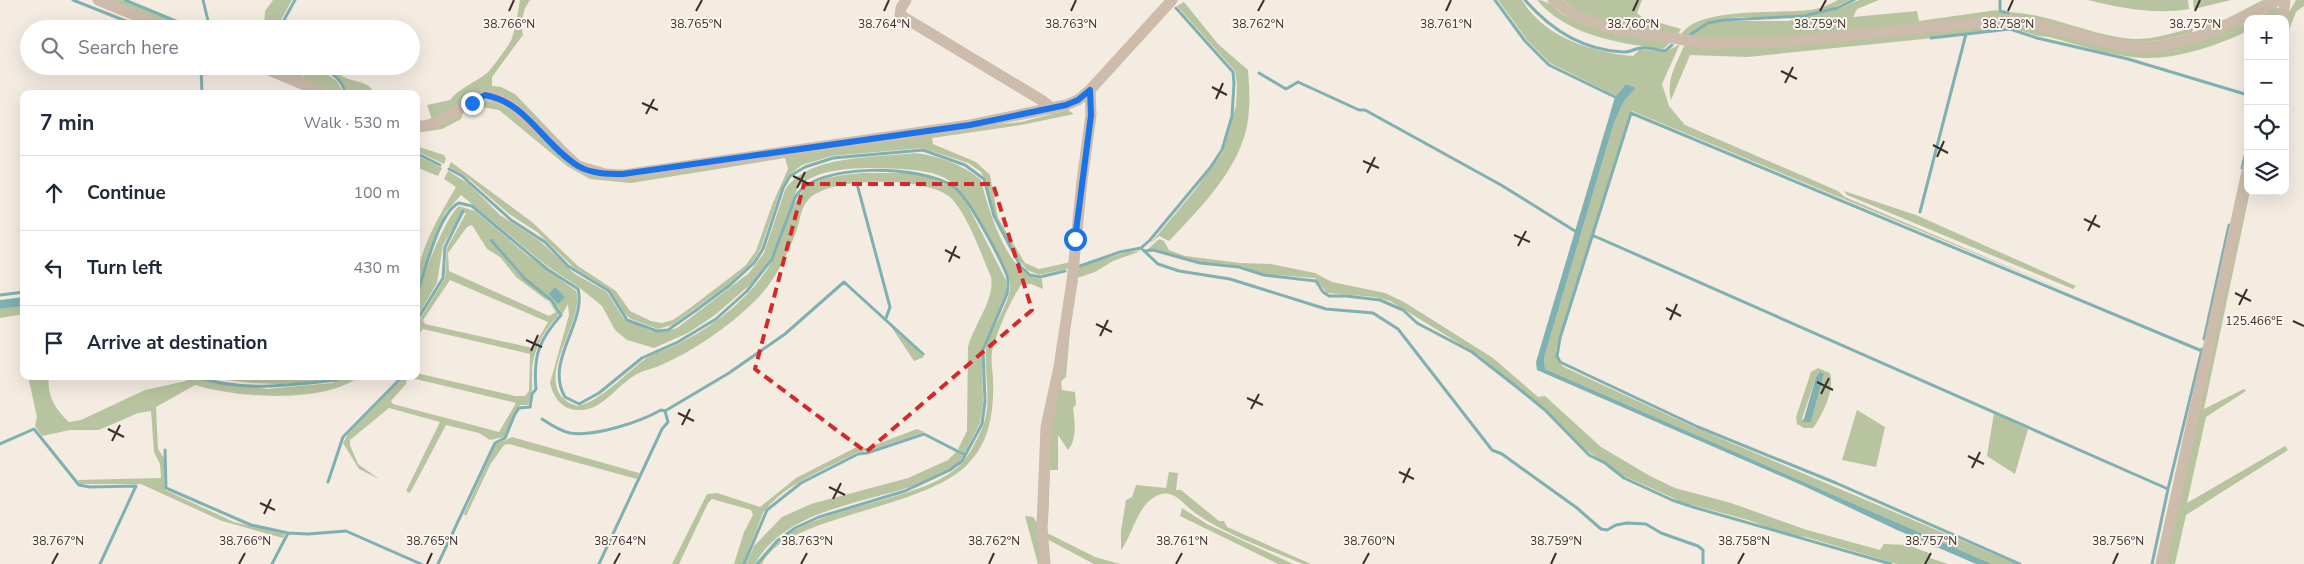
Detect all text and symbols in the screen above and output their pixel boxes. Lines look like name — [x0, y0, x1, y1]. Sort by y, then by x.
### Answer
map controls — [2244, 15, 2289, 195]
button: + — [2244, 15, 2289, 60]
text: 38.766°N — [483, 16, 535, 32]
text: 38.765°N — [670, 16, 722, 32]
text: 38.764°N — [858, 16, 910, 32]
text: 38.763°N — [1045, 16, 1097, 32]
text: 38.762°N — [1232, 16, 1284, 32]
text: 38.761°N — [1420, 16, 1472, 32]
text: 38.760°N — [1607, 16, 1659, 32]
text: 38.759°N — [1794, 16, 1846, 32]
text: 38.758°N — [1982, 16, 2034, 32]
text: 38.757°N — [2169, 16, 2221, 32]
search box — [20, 20, 420, 75]
icon: search — [38, 34, 66, 62]
text: Search here — [78, 35, 179, 61]
button: − — [2244, 60, 2289, 105]
route end — [461, 92, 484, 115]
button: locate — [2244, 105, 2289, 150]
text: 7 min — [40, 109, 94, 137]
text: Walk · 530 m — [304, 112, 400, 134]
button: layers — [2244, 150, 2289, 195]
icon: ahead — [40, 179, 68, 207]
text: Continue — [87, 180, 166, 206]
text: 100 m — [353, 182, 400, 204]
route start — [1064, 228, 1087, 251]
icon: left — [40, 254, 68, 282]
text: Turn left — [87, 255, 162, 281]
text: 430 m — [353, 257, 400, 279]
text: 125.466°E — [2225, 313, 2283, 329]
icon: arrive — [40, 329, 68, 357]
text: Arrive at destination — [87, 330, 268, 356]
text: 38.767°N — [32, 533, 84, 549]
text: 38.766°N — [219, 533, 271, 549]
text: 38.765°N — [406, 533, 458, 549]
text: 38.764°N — [594, 533, 646, 549]
text: 38.763°N — [781, 533, 833, 549]
text: 38.762°N — [968, 533, 1020, 549]
text: 38.761°N — [1156, 533, 1208, 549]
text: 38.760°N — [1343, 533, 1395, 549]
text: 38.759°N — [1530, 533, 1582, 549]
text: 38.758°N — [1718, 533, 1770, 549]
text: 38.757°N — [1905, 533, 1957, 549]
text: 38.756°N — [2092, 533, 2144, 549]

